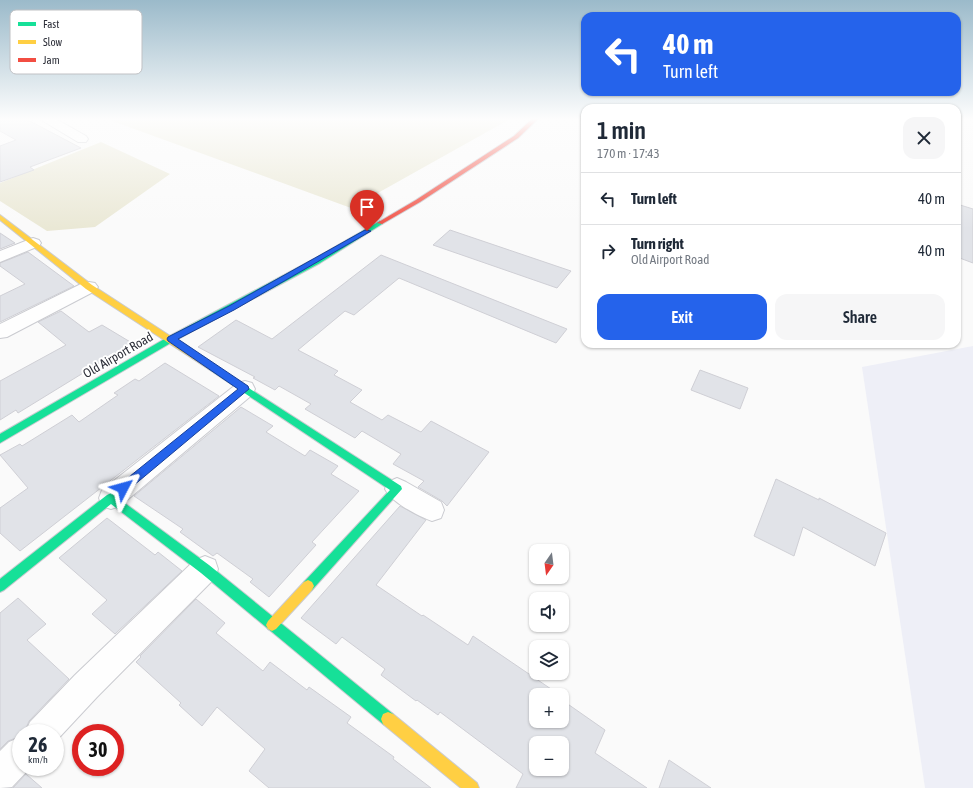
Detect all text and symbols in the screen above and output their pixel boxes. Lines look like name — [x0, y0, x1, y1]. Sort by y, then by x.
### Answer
legend — [10, 10, 142, 74]
text: Fast — [43, 18, 59, 30]
icon: left — [597, 28, 649, 80]
text: 40 m — [663, 28, 713, 60]
text: Slow — [43, 36, 62, 48]
text: Jam — [43, 54, 60, 66]
text: Turn left — [663, 61, 718, 82]
text: 1 min — [597, 117, 646, 144]
button: close — [903, 117, 945, 159]
text: 170 m · 17:43 — [597, 146, 660, 161]
icon: left — [597, 188, 619, 210]
pin — [350, 190, 384, 231]
text: Turn left — [631, 190, 677, 207]
text: 40 m — [918, 190, 945, 207]
icon: arrive — [356, 196, 378, 218]
text: Turn right — [631, 235, 684, 252]
icon: right — [597, 240, 619, 262]
text: 40 m — [918, 242, 945, 259]
text: Old Airport Road — [631, 252, 709, 267]
button: Exit — [597, 294, 767, 340]
button: Share — [775, 294, 945, 340]
street label: Old Airport Road — [80, 329, 156, 381]
position arrow — [102, 467, 144, 509]
north arrow — [529, 544, 569, 584]
map controls — [529, 544, 569, 776]
button: sound — [529, 592, 569, 632]
button: layers — [529, 640, 569, 680]
button: + — [529, 688, 569, 728]
speed limit sign: 30 — [72, 724, 124, 776]
text: 26 — [29, 733, 47, 756]
button: − — [529, 736, 569, 776]
text: km/h — [28, 754, 48, 765]

